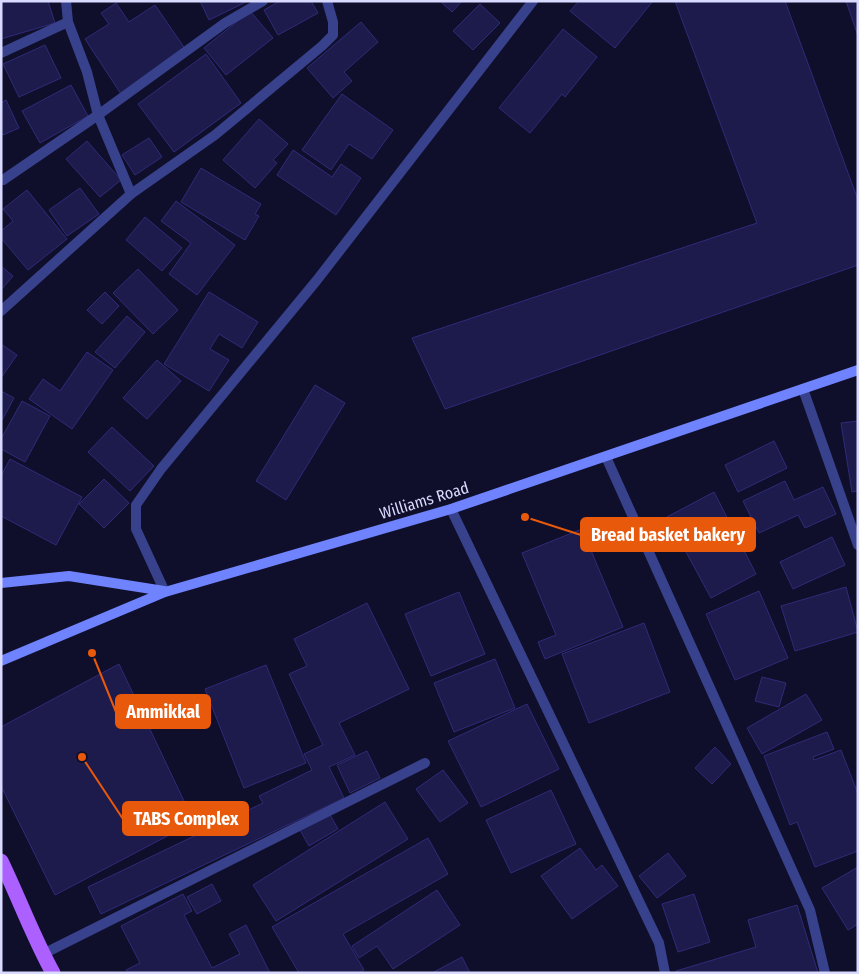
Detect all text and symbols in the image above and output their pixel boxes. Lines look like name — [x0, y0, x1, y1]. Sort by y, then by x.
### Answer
street label: Williams Road — [377, 478, 471, 523]
callout: Bread basket bakery — [581, 518, 755, 551]
text: Bread basket bakery — [591, 524, 745, 546]
callout: Ammikkal — [116, 695, 210, 728]
text: Ammikkal — [125, 701, 200, 723]
callout: TABS Complex — [123, 802, 248, 835]
text: TABS Complex — [134, 808, 239, 830]

